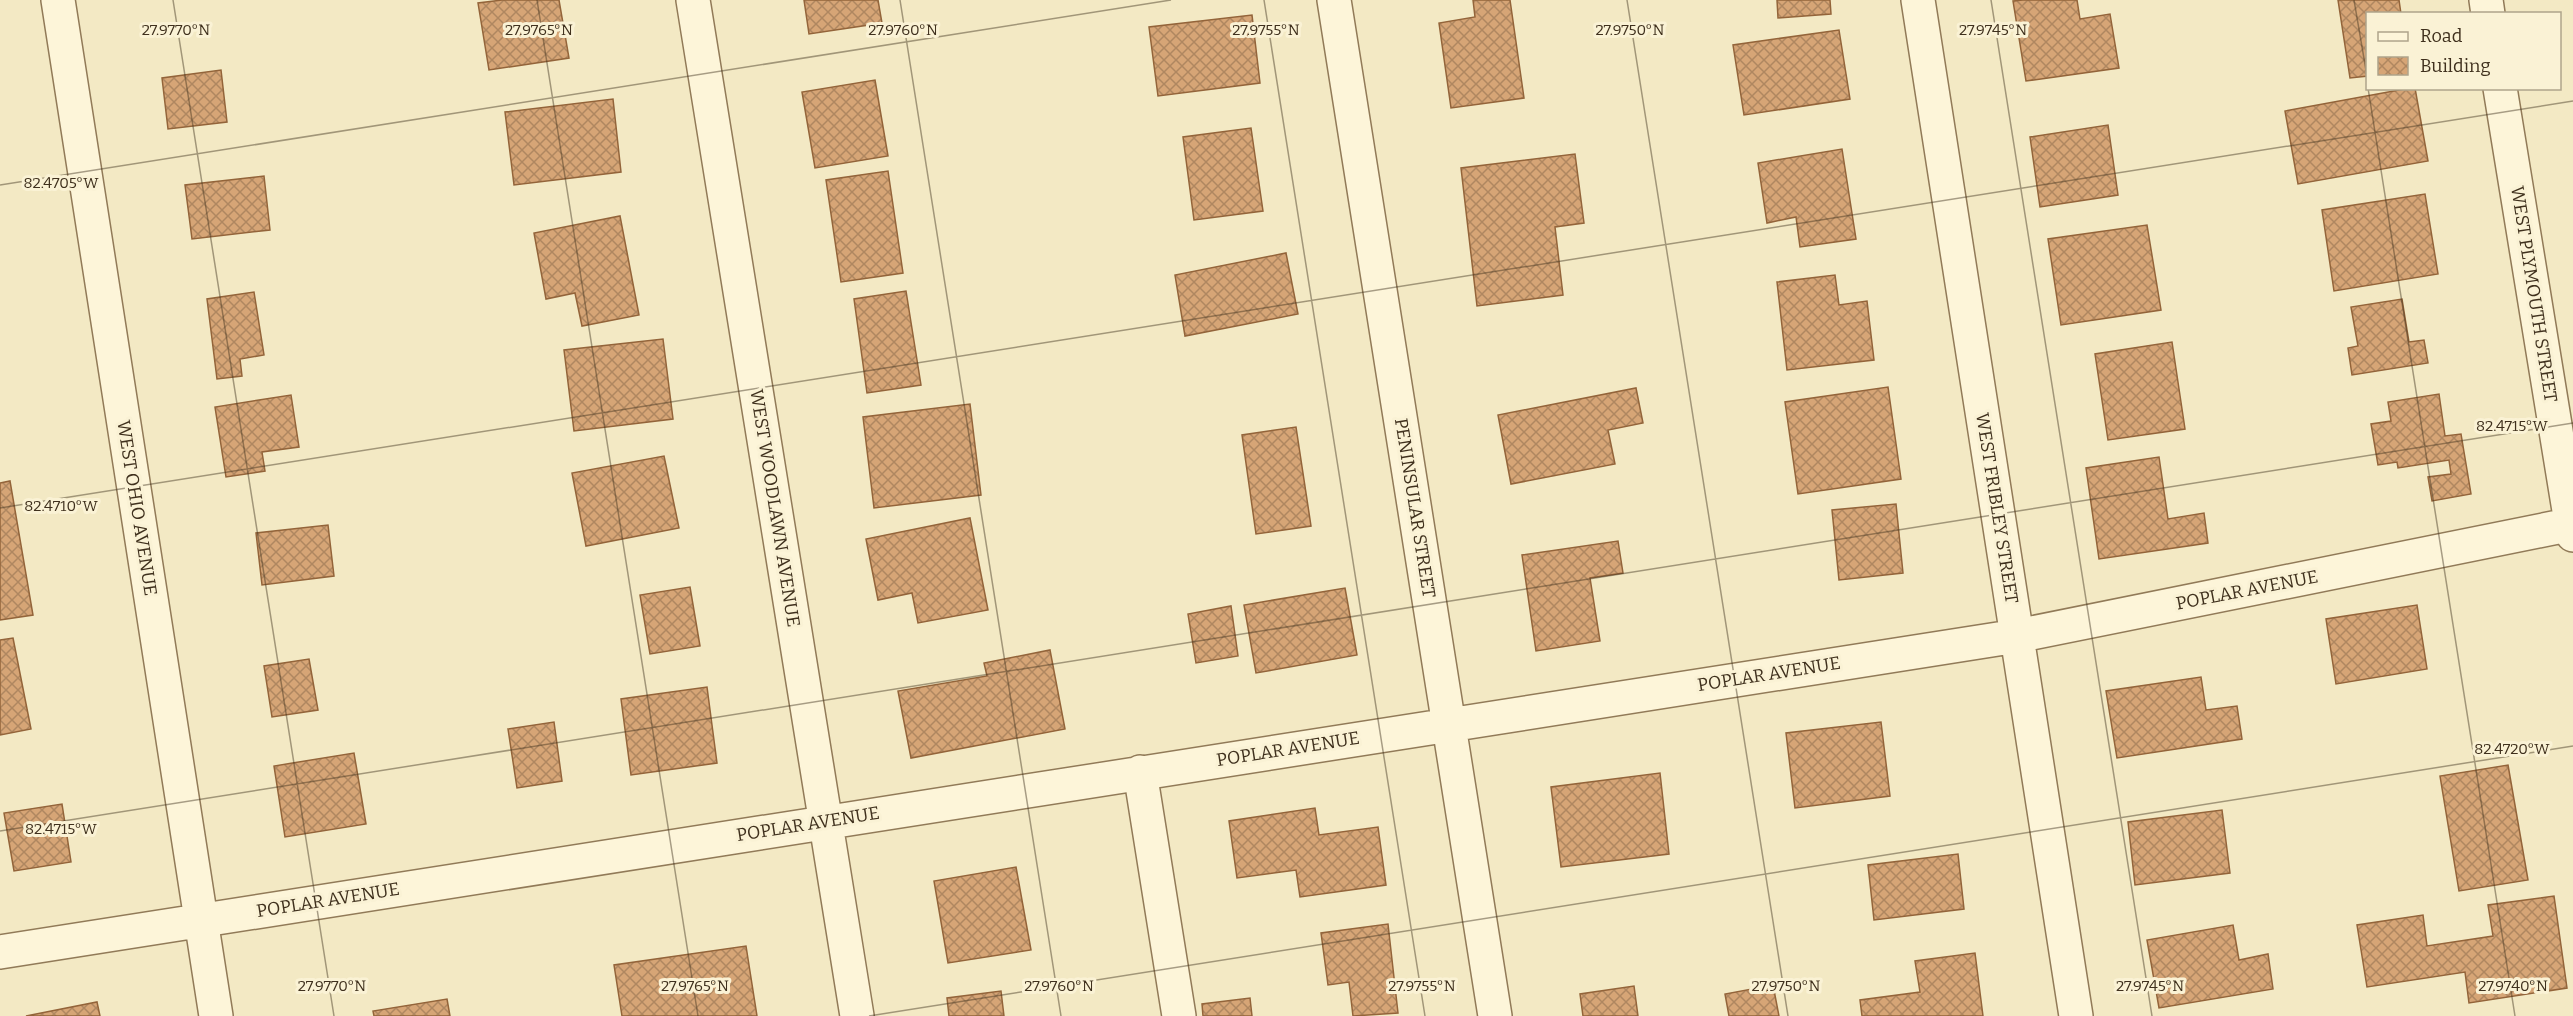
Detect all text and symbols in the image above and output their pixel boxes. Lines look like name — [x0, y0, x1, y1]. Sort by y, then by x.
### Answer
legend — [2366, 12, 2561, 90]
text: 27.9770°N — [142, 21, 210, 39]
text: 27.9765°N — [505, 21, 573, 39]
text: 27.9760°N — [868, 21, 938, 39]
text: 27.9755°N — [1232, 21, 1300, 39]
text: 27.9750°N — [1596, 21, 1665, 39]
text: 27.9745°N — [1959, 21, 2027, 39]
text: Road — [2420, 25, 2463, 47]
text: Building — [2420, 55, 2491, 77]
text: 82.4705°W — [23, 174, 99, 192]
street label: WEST PLYMOUTH STREET — [2506, 184, 2562, 404]
street label: WEST WOODLAWN AVENUE — [745, 388, 805, 628]
street label: WEST FRIBLEY STREET — [1971, 411, 2023, 605]
street label: PENINSULAR STREET — [1390, 417, 1440, 600]
text: 82.4715°W — [2476, 417, 2549, 435]
street label: WEST OHIO AVENUE — [112, 419, 162, 597]
text: 82.4710°W — [24, 497, 98, 515]
street label: POPLAR AVENUE — [2174, 565, 2320, 615]
street label: POPLAR AVENUE — [1696, 652, 1842, 696]
street label: POPLAR AVENUE — [1215, 727, 1361, 771]
text: 82.4720°W — [2474, 740, 2550, 758]
street label: POPLAR AVENUE — [735, 802, 881, 846]
text: 82.4715°W — [25, 820, 98, 838]
street label: POPLAR AVENUE — [255, 878, 401, 922]
text: 27.9770°N — [298, 977, 366, 995]
text: 27.9765°N — [661, 977, 729, 995]
text: 27.9760°N — [1024, 977, 1094, 995]
text: 27.9755°N — [1388, 977, 1456, 995]
text: 27.9750°N — [1752, 977, 1821, 995]
text: 27.9745°N — [2116, 977, 2184, 995]
text: 27.9740°N — [2478, 977, 2548, 995]

